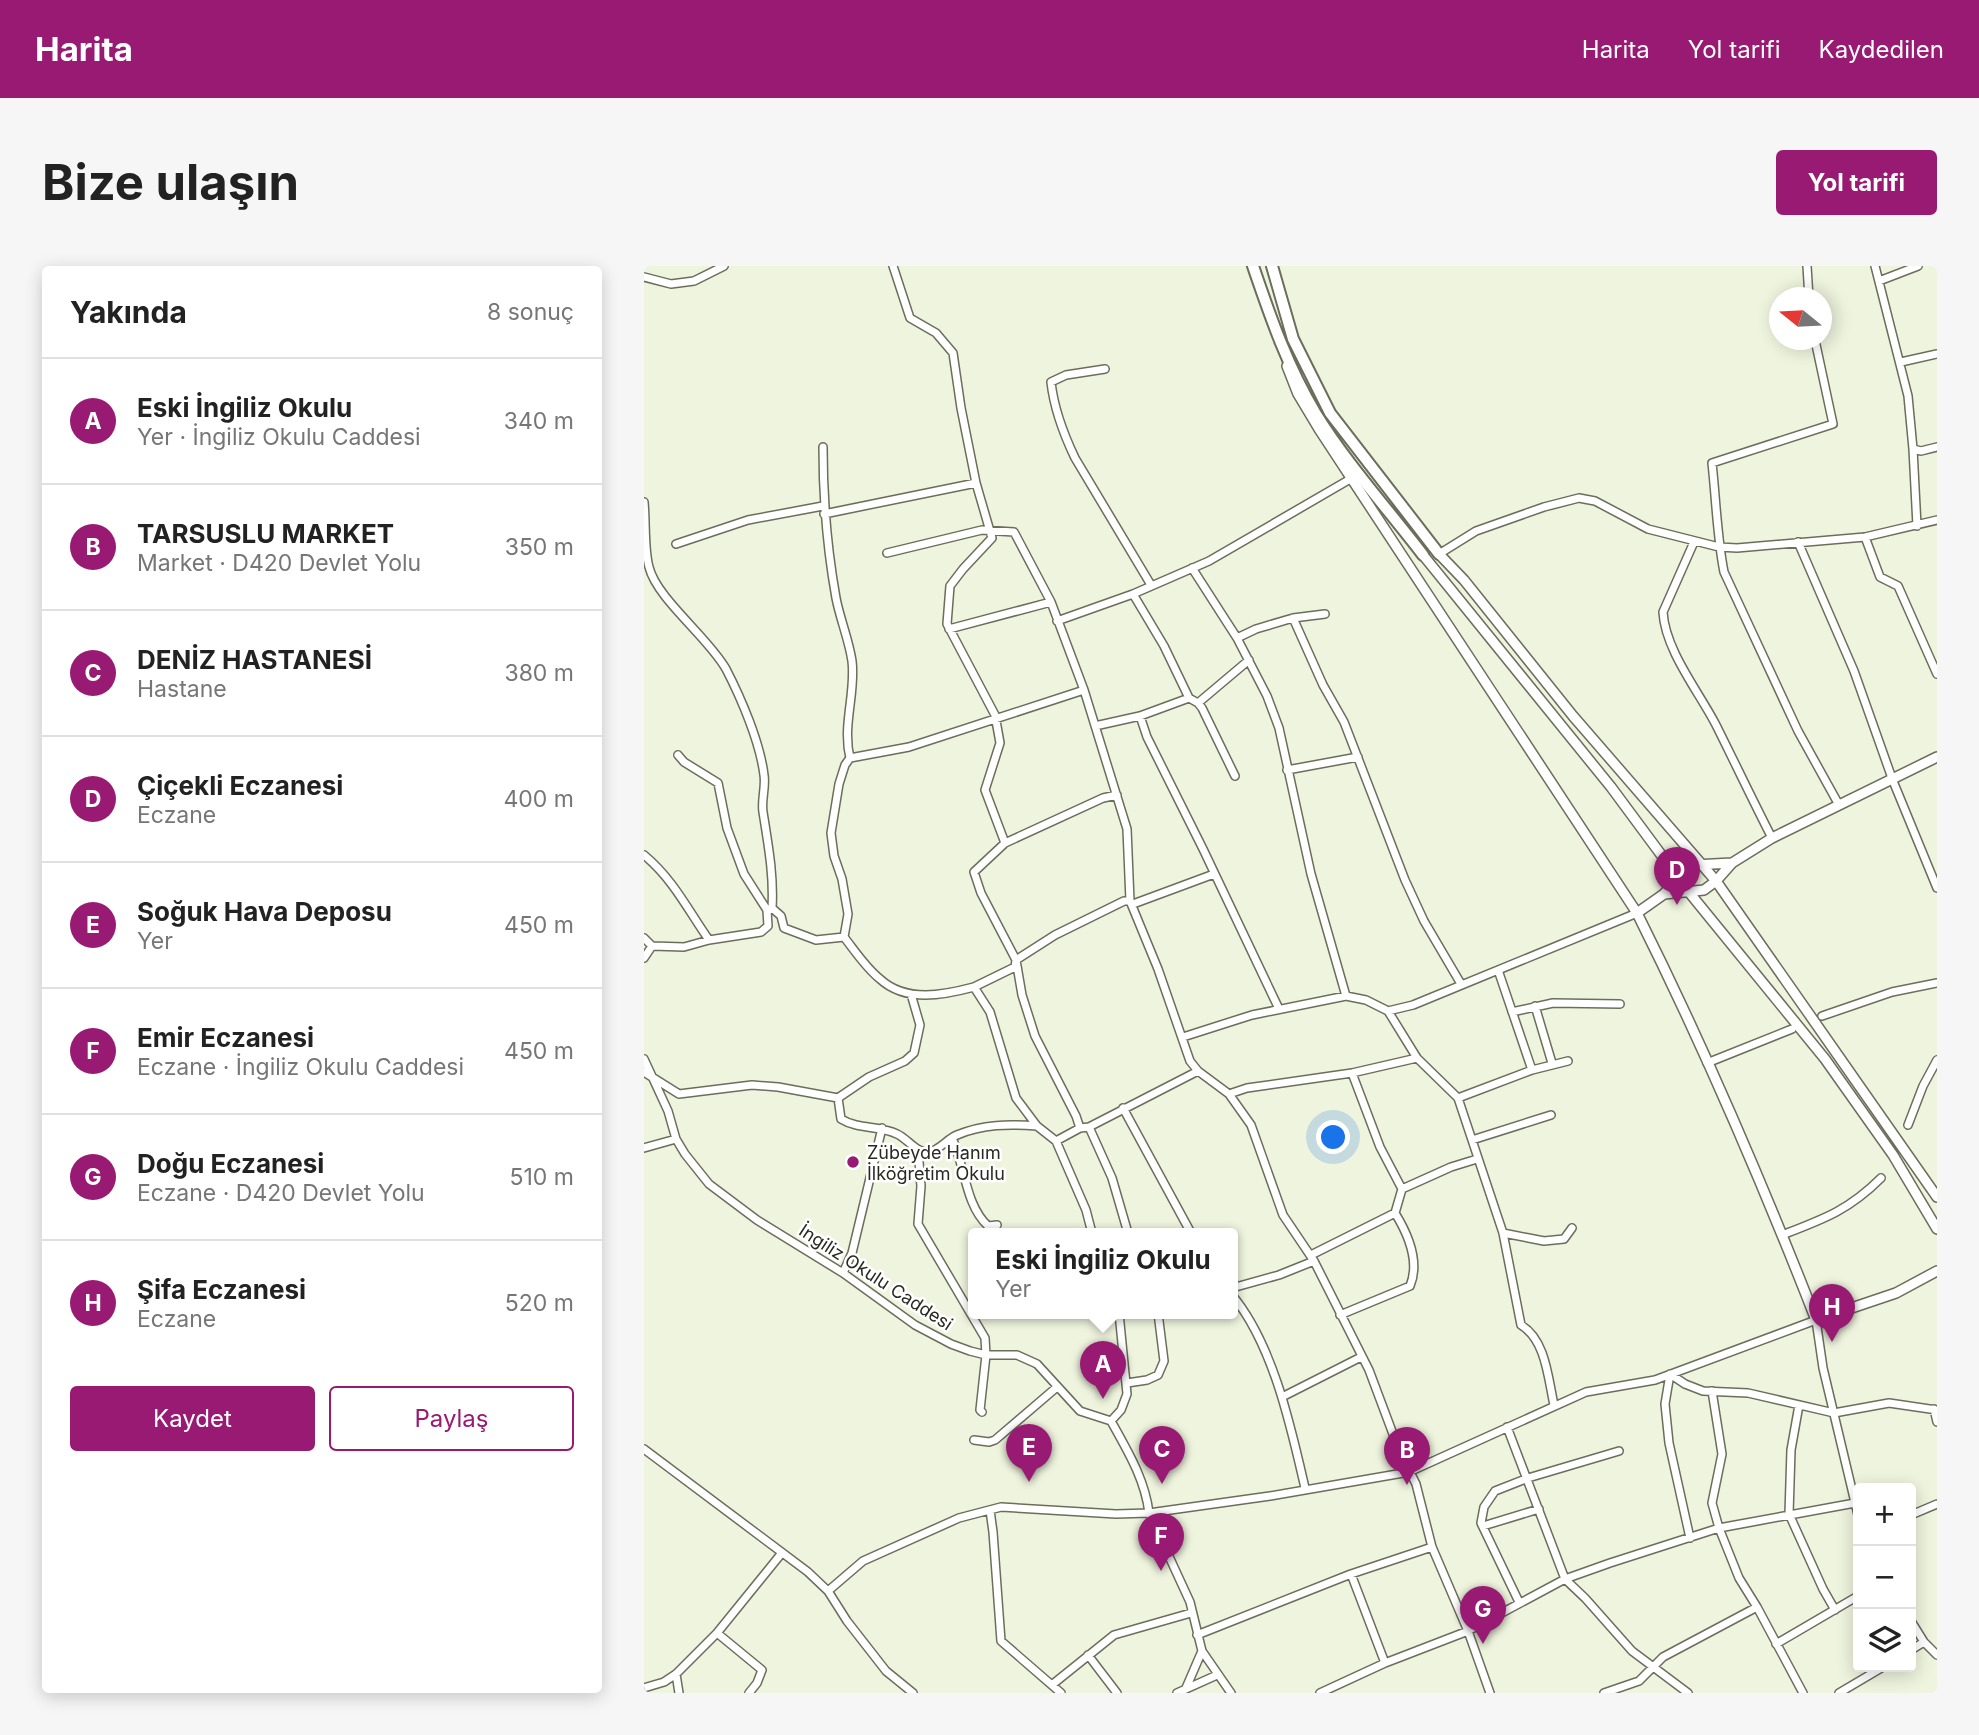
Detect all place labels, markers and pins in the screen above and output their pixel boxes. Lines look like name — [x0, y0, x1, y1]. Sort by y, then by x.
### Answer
pin: D — [1654, 847, 1700, 905]
place label: Zübeyde Hanım İlköğretim Okulu — [867, 1142, 1005, 1184]
marker: Zübeyde Hanım İlköğretim Okulu — [845, 1154, 861, 1170]
pin: H — [1809, 1284, 1855, 1342]
pin: A — [1080, 1341, 1126, 1399]
pin: E — [1006, 1424, 1052, 1482]
pin: C — [1139, 1426, 1185, 1484]
pin: B — [1384, 1427, 1430, 1485]
pin: F — [1138, 1513, 1184, 1571]
pin: G — [1460, 1586, 1506, 1644]

